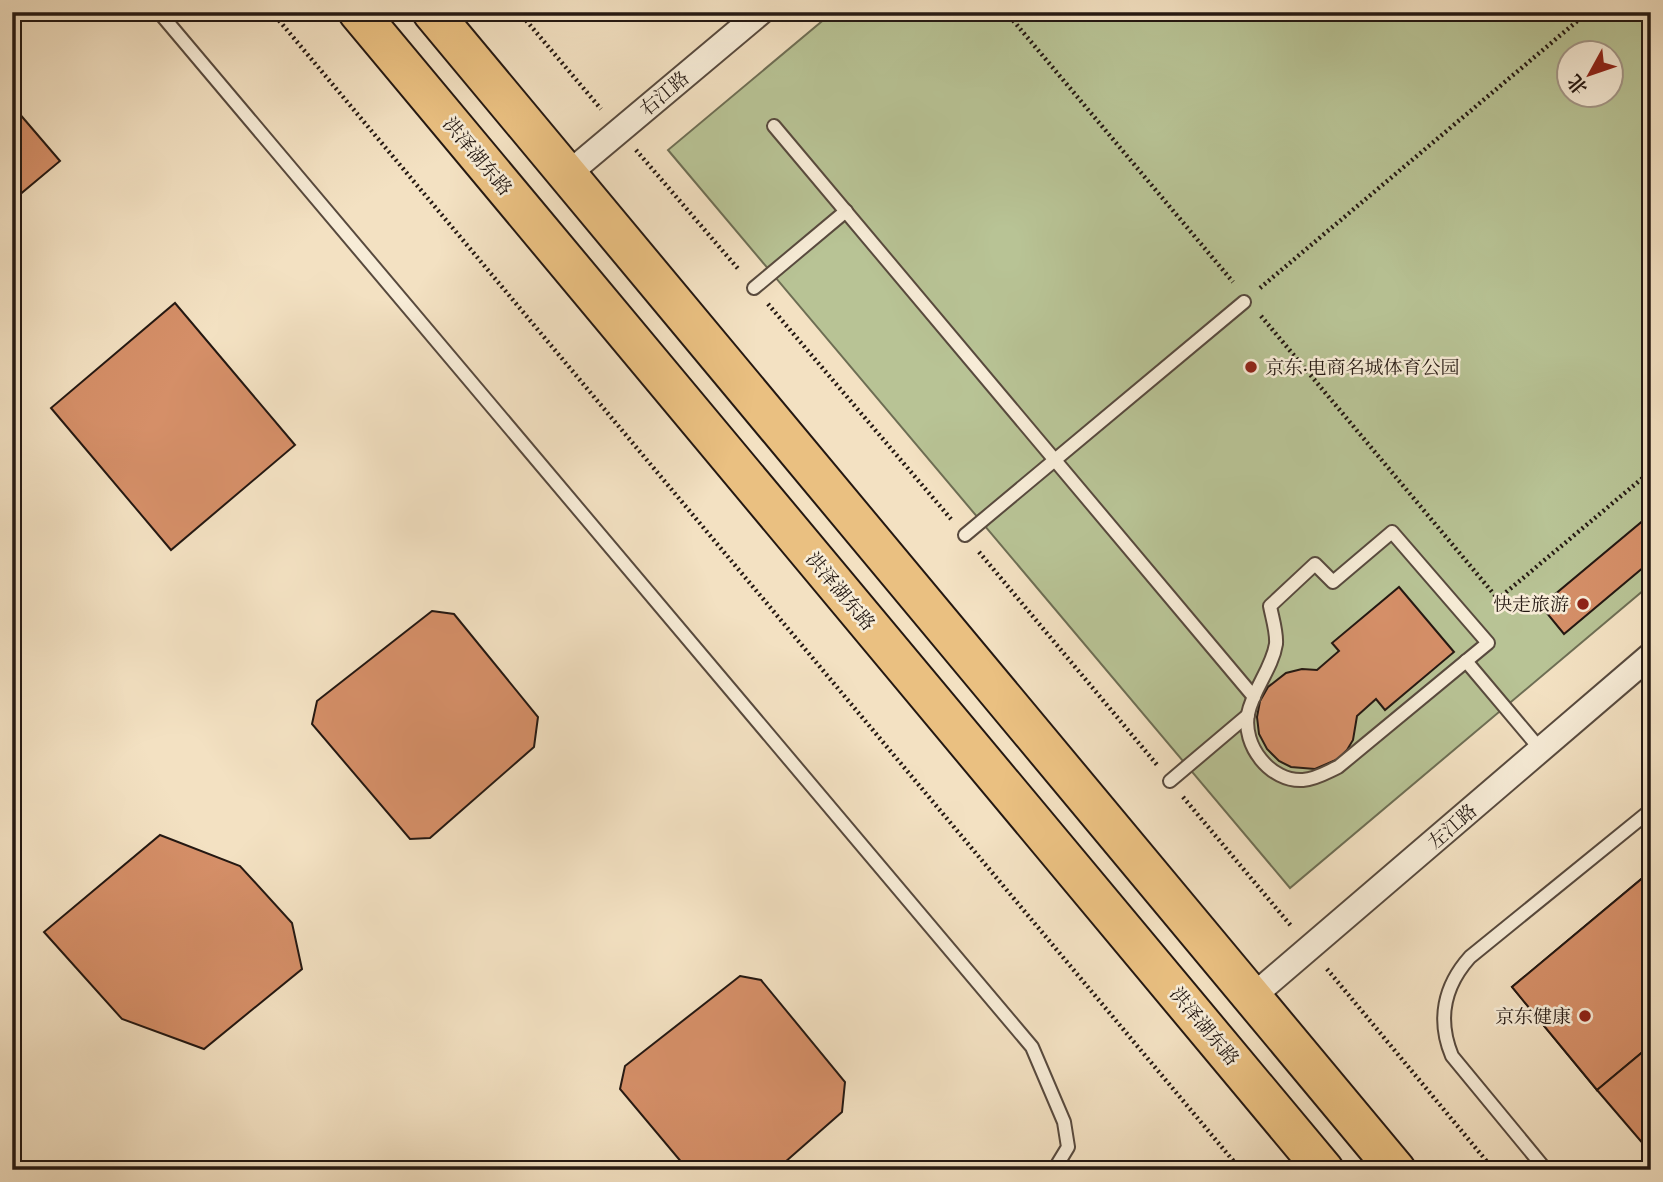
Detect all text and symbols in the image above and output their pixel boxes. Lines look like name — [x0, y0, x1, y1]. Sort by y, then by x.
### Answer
north arrow — [1554, 38, 1624, 108]
street label: 右江路 — [634, 65, 695, 122]
text: 北 — [1562, 69, 1594, 100]
street label: 洪泽湖东路 — [437, 112, 518, 201]
place label: 京东·电商名城体育公园 — [1265, 355, 1460, 381]
marker: 京东·电商名城体育公园 — [1243, 359, 1259, 375]
street label: 洪泽湖东路 — [800, 547, 881, 636]
place label: 快走旅游 — [1493, 592, 1569, 618]
marker: 快走旅游 — [1575, 596, 1591, 612]
street label: 左江路 — [1423, 798, 1483, 855]
street label: 洪泽湖东路 — [1164, 982, 1245, 1071]
place label: 京东健康 — [1495, 1004, 1571, 1030]
marker: 京东健康 — [1577, 1008, 1593, 1024]

